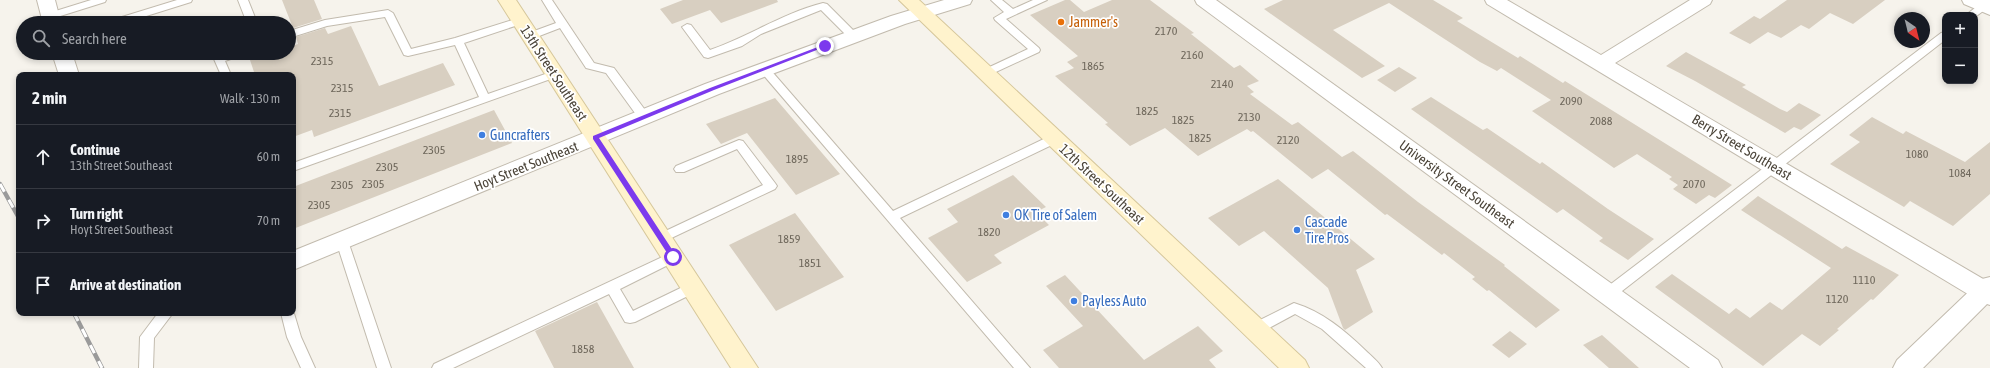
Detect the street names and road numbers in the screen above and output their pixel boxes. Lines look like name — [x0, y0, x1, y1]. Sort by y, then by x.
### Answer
street label: 13th Street Southeast — [517, 22, 591, 124]
street label: Berry Street Southeast — [1689, 111, 1795, 183]
street label: University Street Southeast — [1396, 137, 1518, 231]
street label: Hoyt Street Southeast — [472, 138, 580, 194]
street label: 12th Street Southeast — [1056, 140, 1148, 228]

